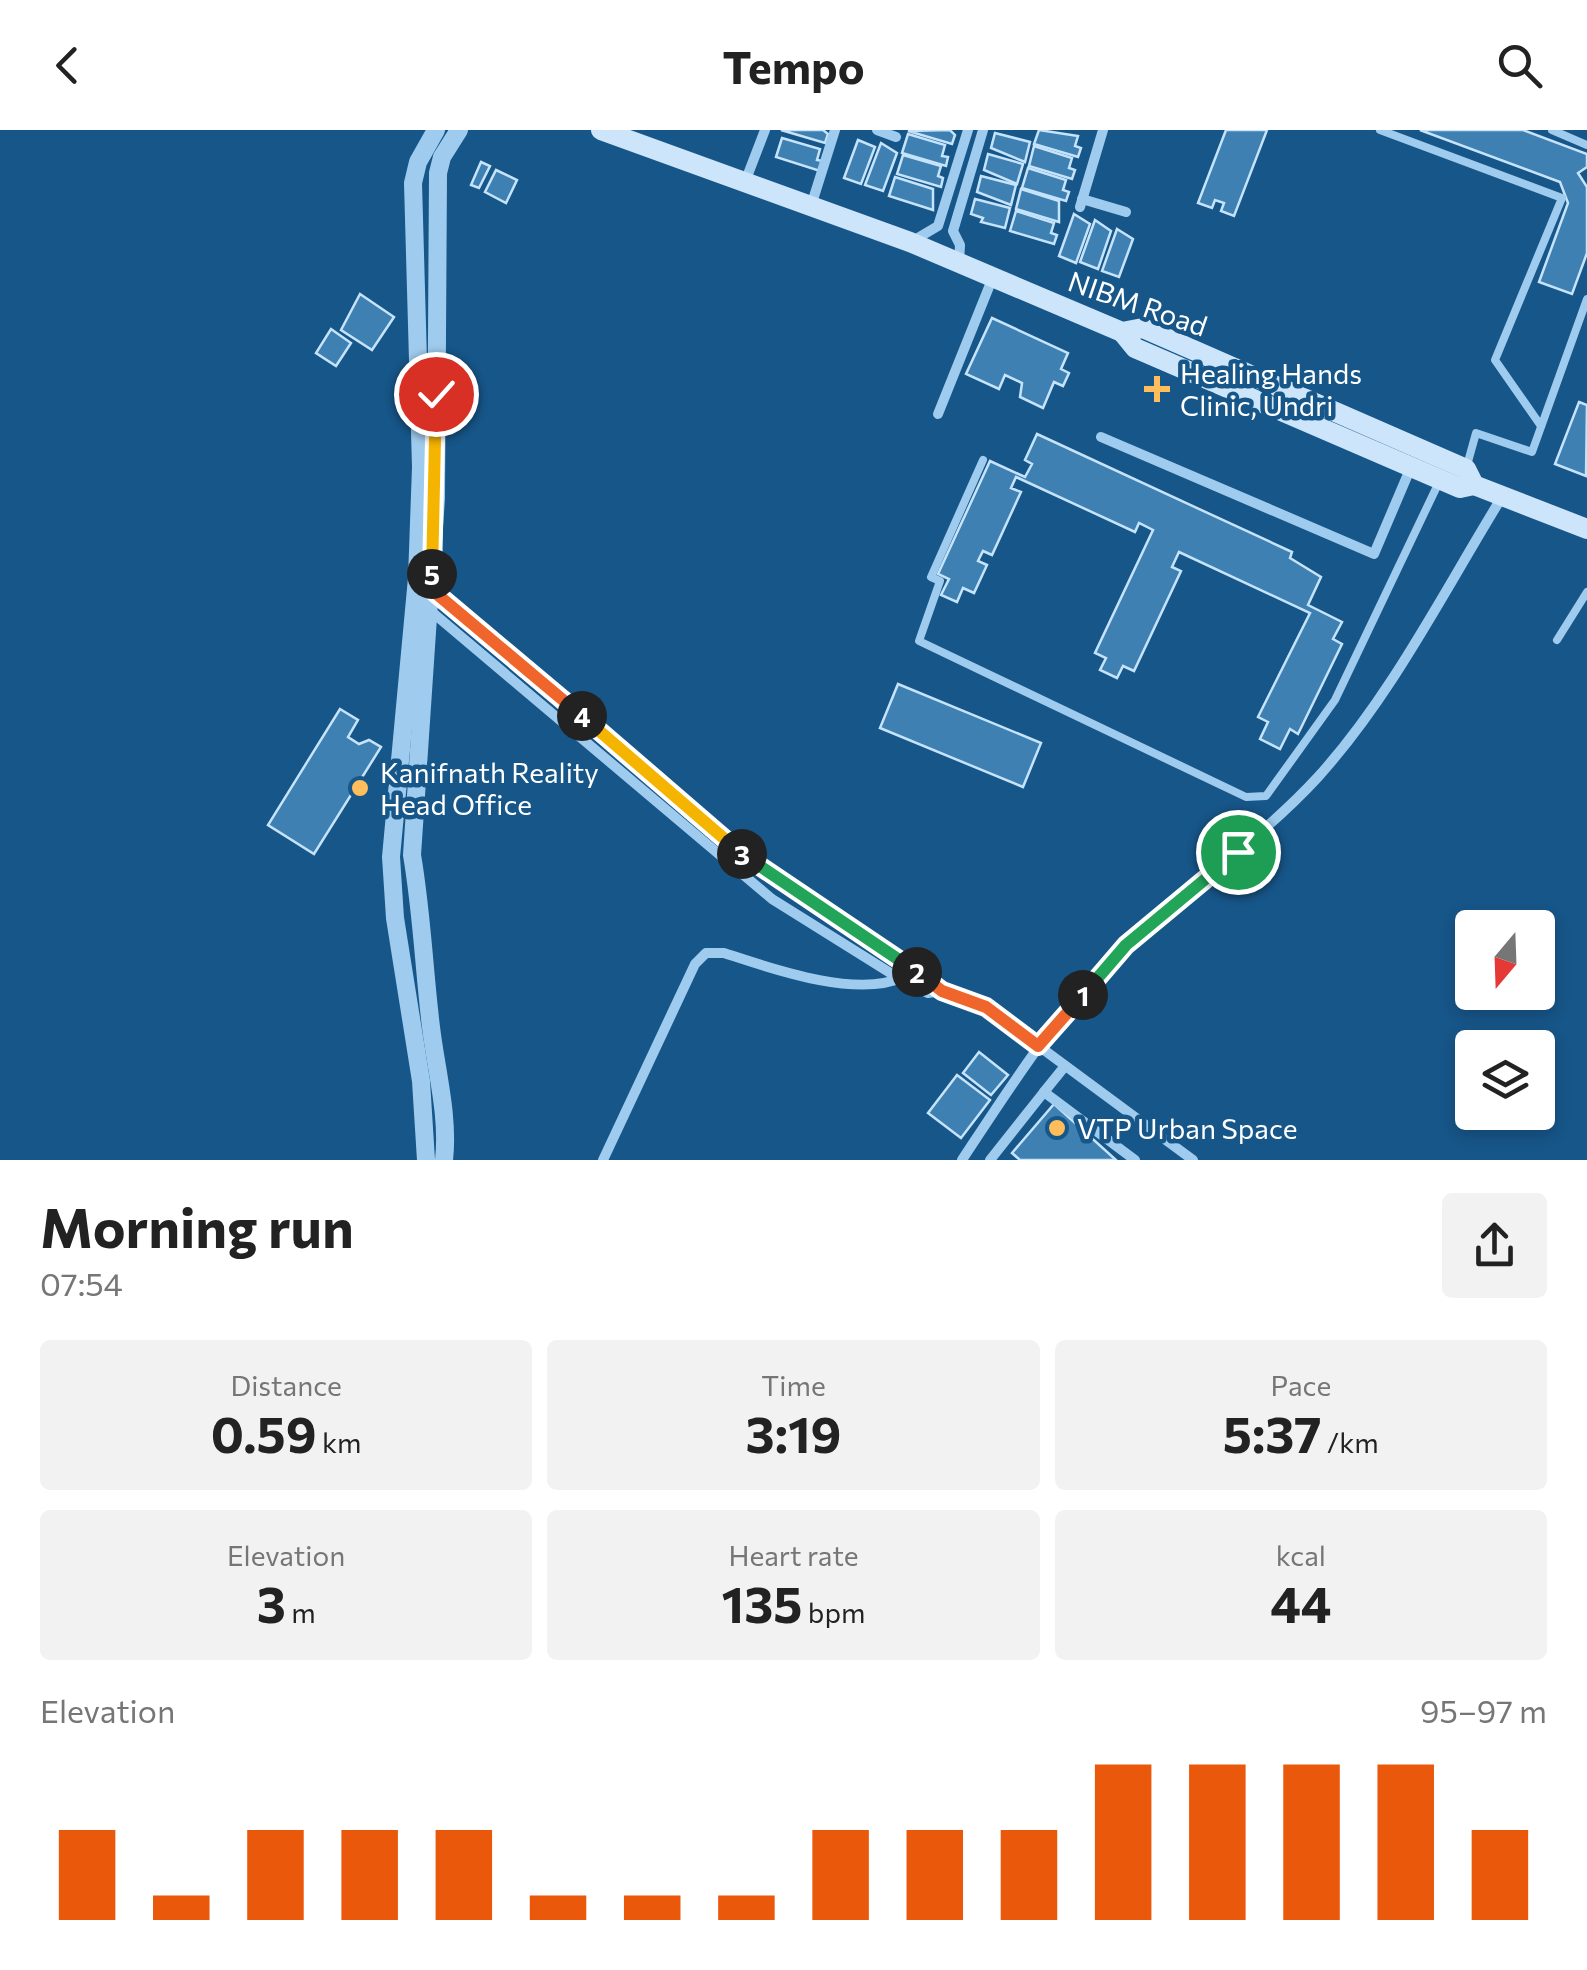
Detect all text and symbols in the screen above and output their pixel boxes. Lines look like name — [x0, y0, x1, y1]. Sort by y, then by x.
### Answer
icon: back — [40, 38, 95, 93]
text: Tempo — [722, 38, 865, 93]
icon: search — [1492, 38, 1547, 93]
street label: NIBM Road — [1064, 263, 1212, 343]
pin — [394, 352, 479, 437]
place label: Healing Hands Clinic, Undri — [1180, 356, 1362, 422]
icon: check — [409, 367, 464, 422]
marker: Healing Hands Clinic, Undri — [1144, 376, 1170, 402]
pin: 5 — [407, 549, 457, 599]
text: 5 — [424, 557, 440, 591]
pin: 4 — [557, 691, 607, 741]
text: 4 — [573, 699, 591, 733]
place label: Kanifnath Reality Head Office — [380, 755, 599, 821]
marker: Kanifnath Reality Head Office — [349, 777, 371, 799]
pin — [1196, 810, 1281, 895]
icon: arrive — [1211, 825, 1266, 880]
pin: 3 — [717, 829, 767, 879]
text: 3 — [734, 837, 750, 871]
north arrow — [1455, 910, 1555, 1010]
map controls — [1455, 910, 1555, 1130]
pin: 2 — [892, 947, 942, 997]
text: 2 — [909, 955, 925, 989]
pin: 1 — [1058, 970, 1108, 1020]
text: 1 — [1077, 978, 1089, 1012]
button: layers — [1455, 1030, 1555, 1130]
place label: VTP Urban Space — [1077, 1111, 1298, 1145]
marker: VTP Urban Space — [1046, 1117, 1068, 1139]
text: Morning run — [40, 1192, 354, 1259]
button: share — [1442, 1193, 1547, 1298]
text: 07:54 — [40, 1263, 123, 1303]
text: Distance — [231, 1368, 342, 1402]
text: Time — [761, 1368, 826, 1402]
text: Pace — [1270, 1368, 1331, 1402]
text: 0.59 — [211, 1402, 317, 1463]
text: 3:19 — [746, 1402, 841, 1463]
text: 5:37 — [1223, 1402, 1321, 1463]
text: km — [317, 1425, 362, 1459]
text: /km — [1321, 1425, 1379, 1459]
text: Elevation — [227, 1538, 345, 1572]
text: Heart rate — [728, 1538, 859, 1572]
text: kcal — [1276, 1538, 1326, 1572]
text: 3 — [257, 1572, 286, 1633]
text: 135 — [722, 1572, 802, 1633]
text: 44 — [1270, 1572, 1332, 1633]
text: m — [286, 1595, 316, 1629]
text: bpm — [802, 1595, 865, 1629]
text: Elevation — [40, 1690, 175, 1730]
text: 95–97 m — [1420, 1690, 1547, 1730]

